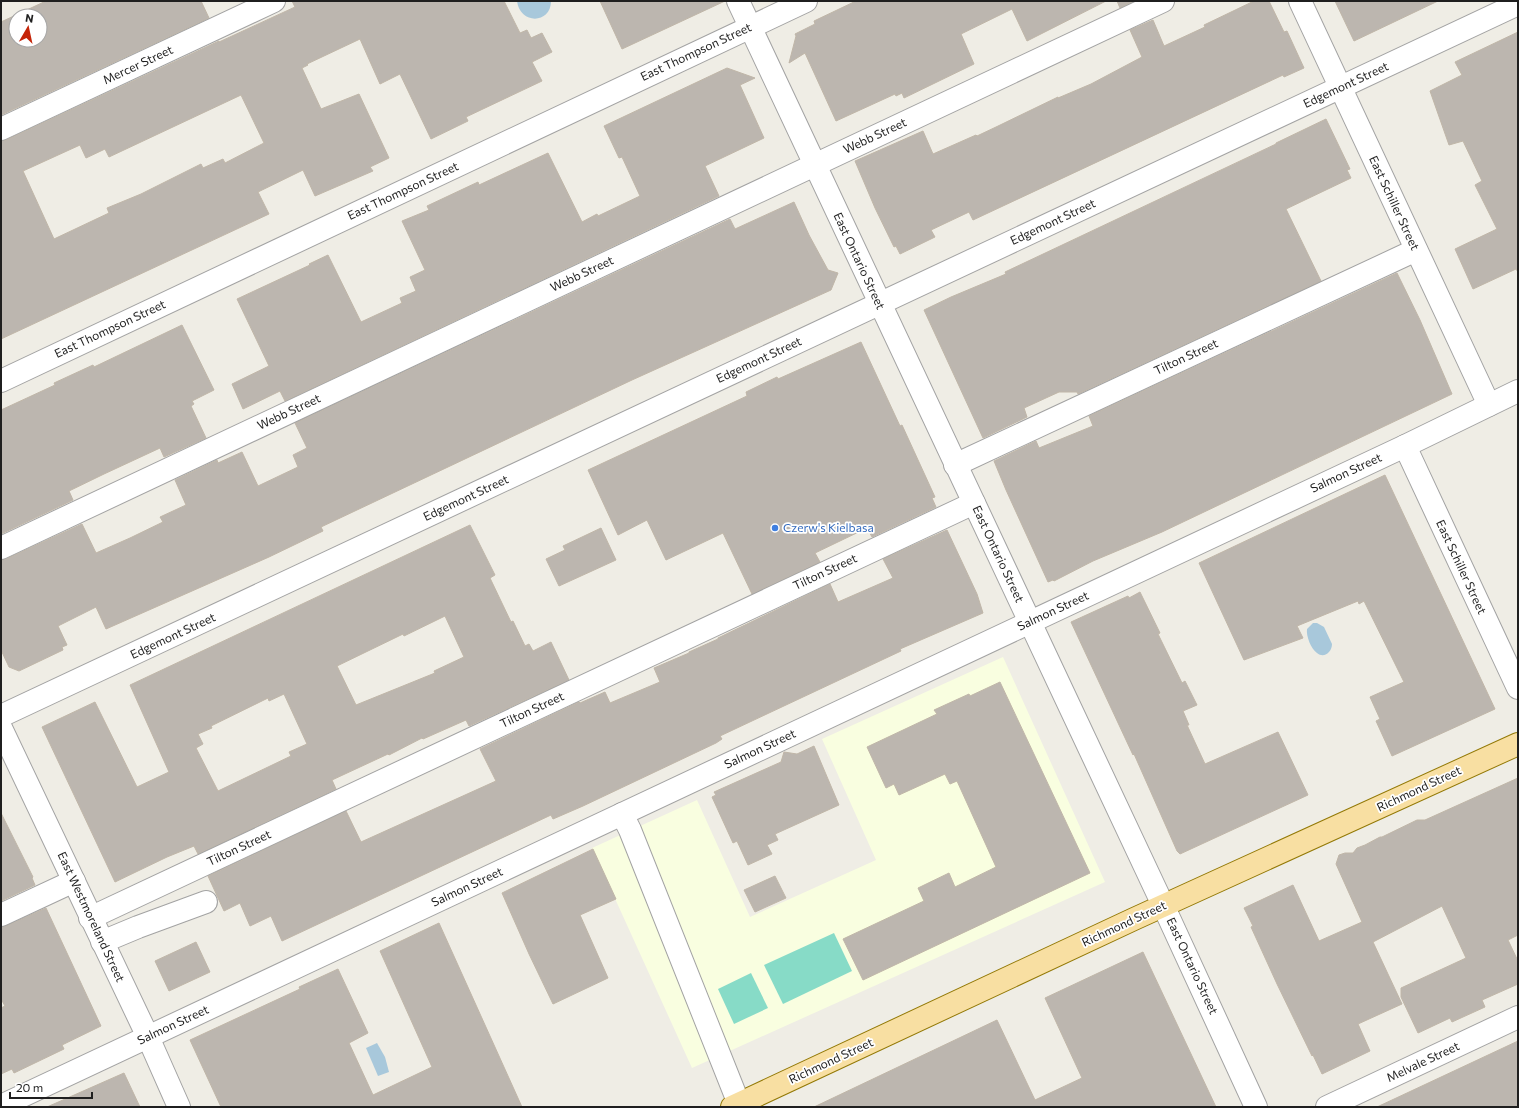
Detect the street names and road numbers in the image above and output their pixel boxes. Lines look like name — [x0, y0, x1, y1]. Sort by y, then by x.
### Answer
street label: East Thompson Street — [638, 19, 753, 83]
street label: Mercer Street — [100, 42, 175, 86]
street label: Edgemont Street — [1301, 58, 1390, 110]
street label: Webb Street — [841, 114, 908, 156]
street label: East Schiller Street — [1367, 153, 1423, 252]
street label: East Thompson Street — [345, 158, 460, 222]
street label: Edgemont Street — [1008, 195, 1097, 247]
street label: East Ontario Street — [831, 210, 889, 311]
street label: Webb Street — [548, 252, 615, 294]
street label: East Thompson Street — [52, 296, 167, 360]
street label: Edgemont Street — [714, 333, 803, 385]
street label: Tilton Street — [1151, 335, 1220, 377]
street label: Webb Street — [255, 390, 322, 432]
street label: Salmon Street — [1308, 449, 1384, 495]
street label: Edgemont Street — [421, 471, 510, 523]
street label: East Ontario Street — [970, 503, 1028, 604]
street label: East Schiller Street — [1434, 517, 1490, 616]
street label: Tilton Street — [790, 550, 859, 592]
street label: Salmon Street — [1015, 587, 1091, 633]
street label: Edgemont Street — [128, 609, 217, 661]
street label: Tilton Street — [497, 688, 566, 730]
street label: Salmon Street — [722, 725, 798, 771]
street label: Richmond Street — [1374, 762, 1463, 814]
street label: Tilton Street — [204, 826, 273, 868]
street label: East Westmoreland Street — [56, 849, 128, 984]
street label: Salmon Street — [429, 863, 505, 909]
street label: Richmond Street — [1079, 897, 1168, 949]
street label: East Ontario Street — [1164, 915, 1222, 1016]
street label: Salmon Street — [135, 1001, 211, 1047]
street label: Richmond Street — [786, 1034, 875, 1086]
street label: Melvale Street — [1384, 1038, 1461, 1084]

